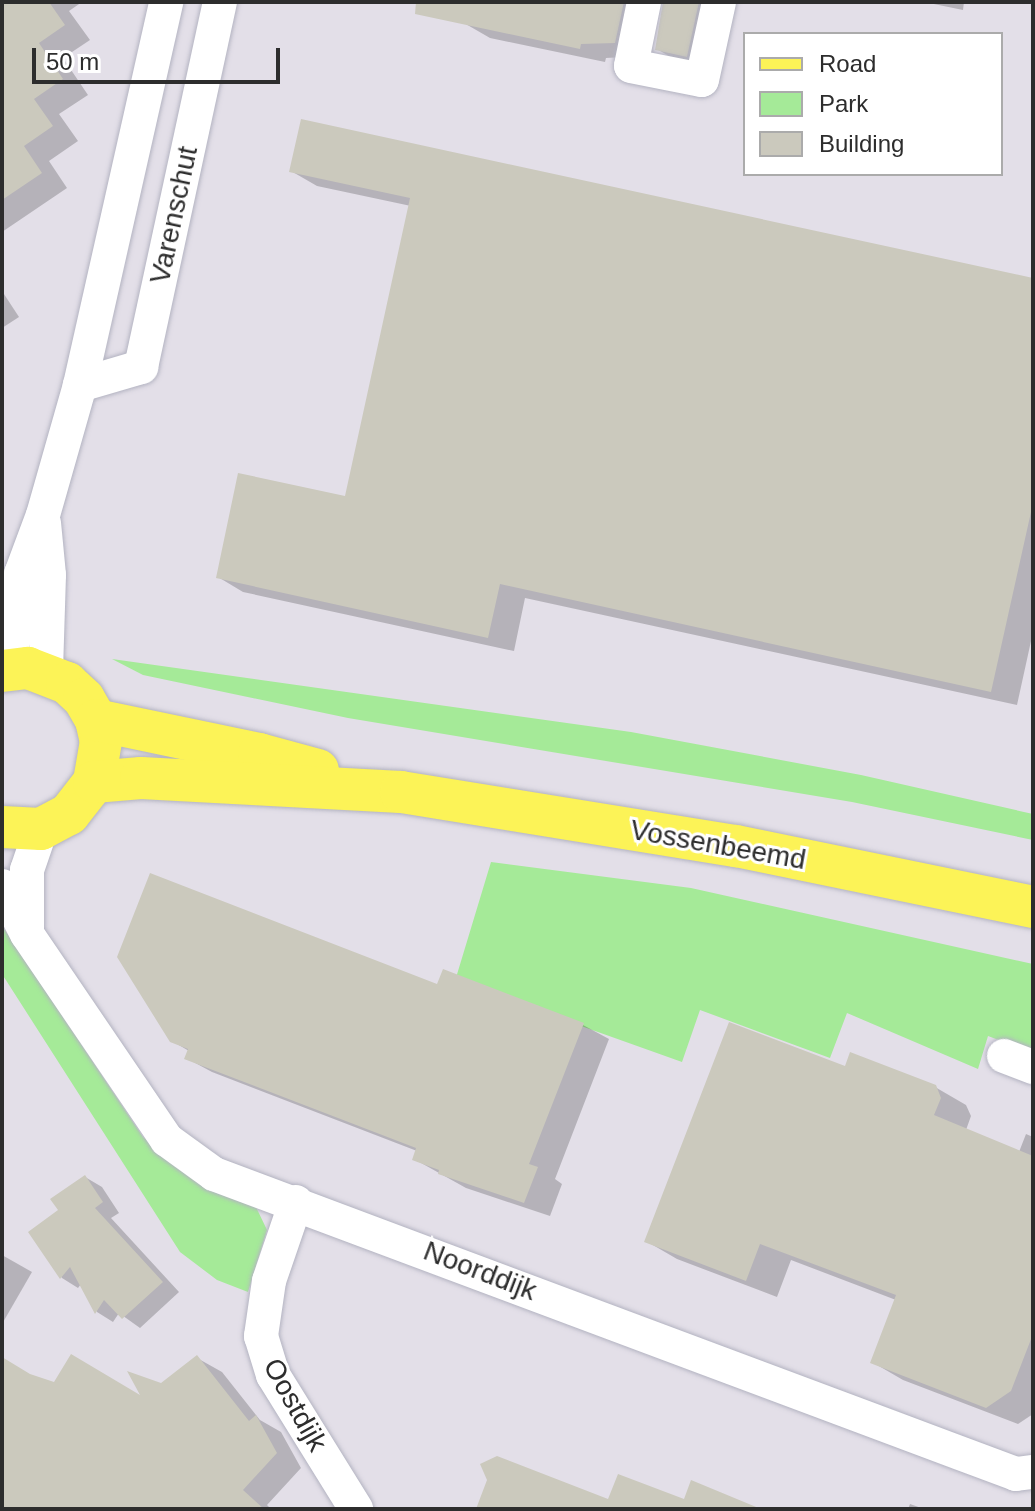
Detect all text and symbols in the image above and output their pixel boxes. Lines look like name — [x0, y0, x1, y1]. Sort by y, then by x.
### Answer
scale bar — [36, 32, 284, 82]
legend — [743, 32, 1003, 176]
text: 50 m — [46, 48, 99, 75]
text: Road — [819, 50, 876, 77]
text: Park — [819, 90, 868, 117]
text: Building — [819, 130, 904, 157]
street label: Varenschut — [143, 143, 205, 287]
street label: Vossenbeemd — [628, 813, 808, 877]
street label: Noorddijk — [419, 1234, 541, 1308]
street label: Oostdijk — [256, 1353, 334, 1457]

